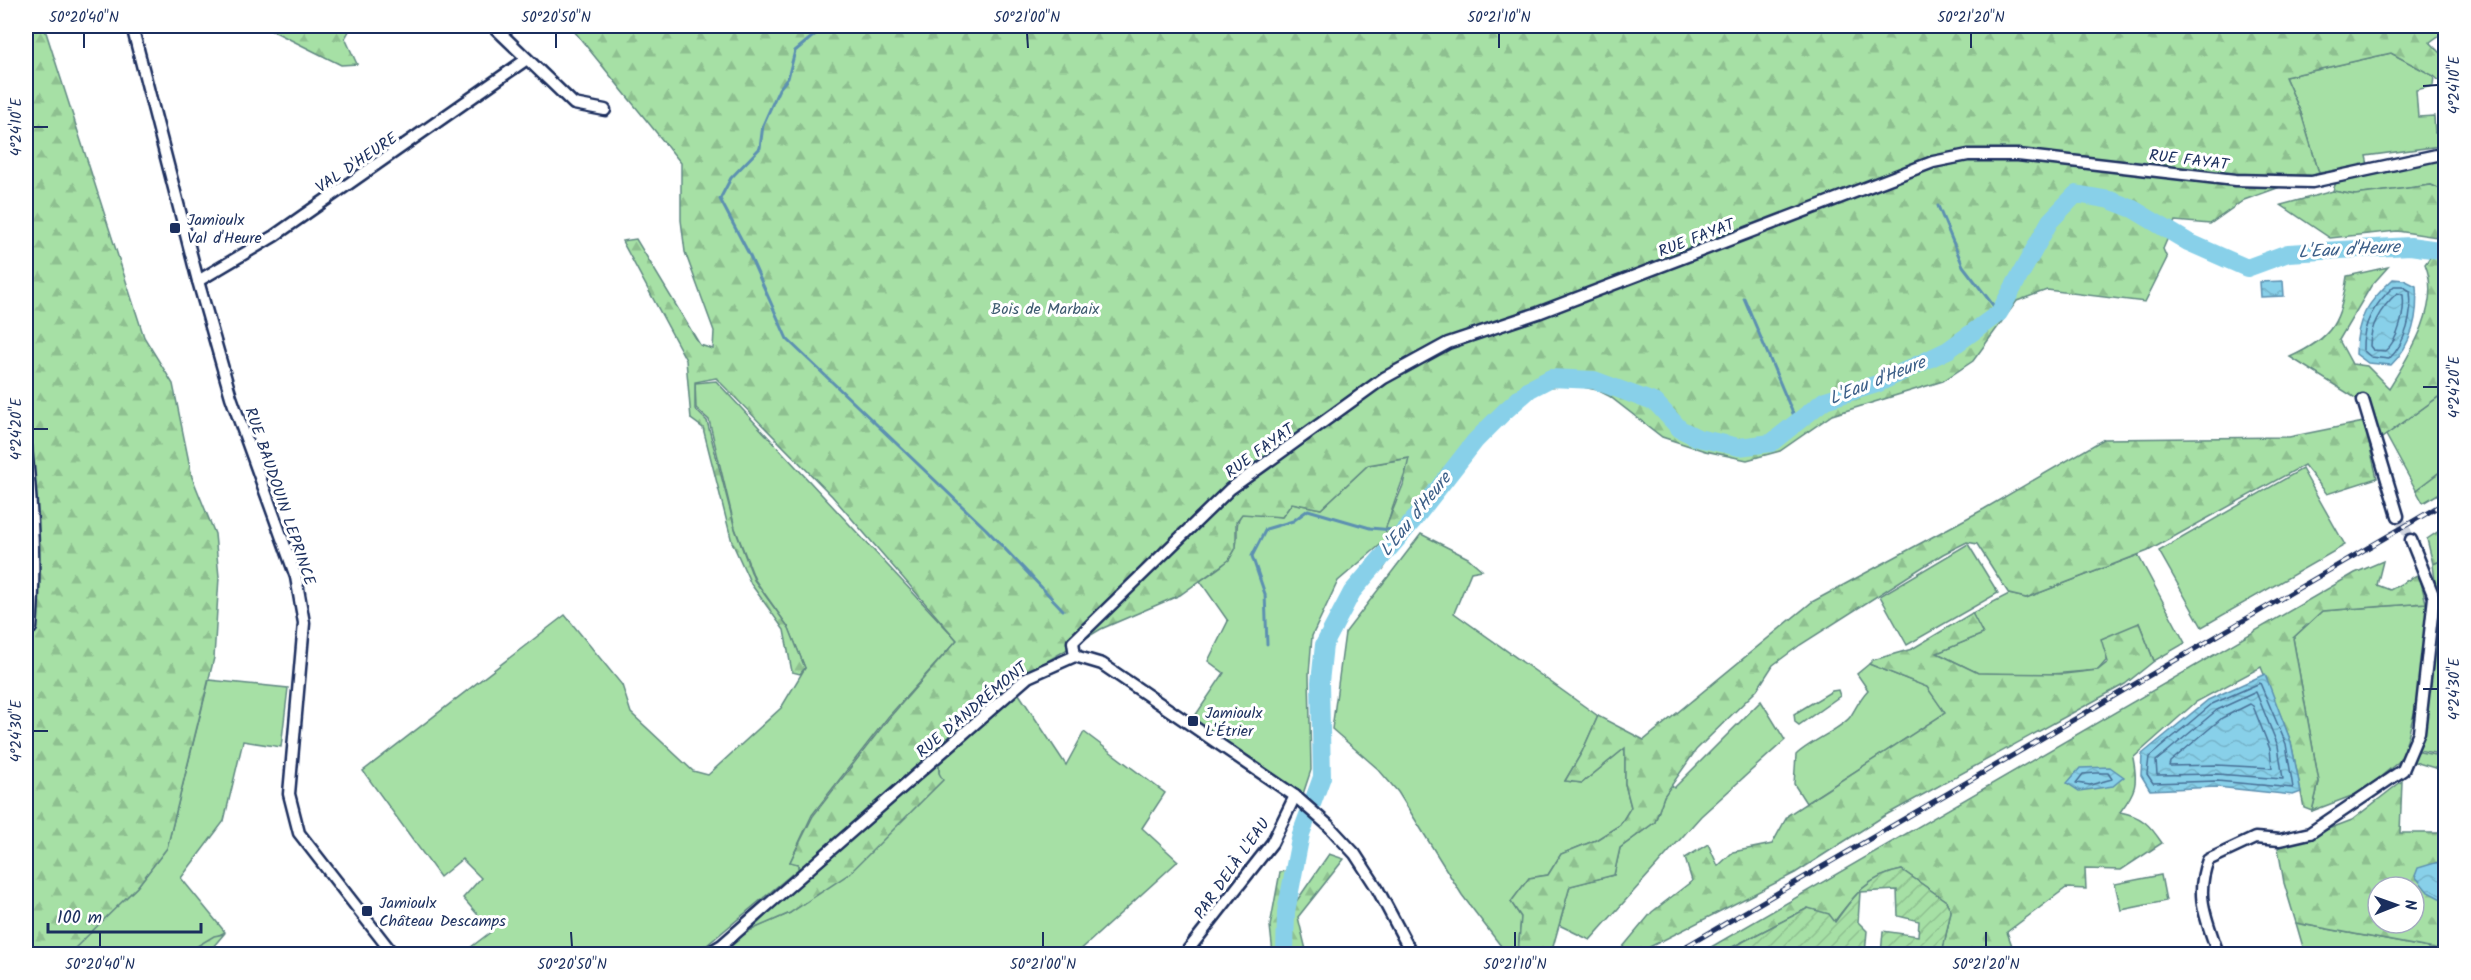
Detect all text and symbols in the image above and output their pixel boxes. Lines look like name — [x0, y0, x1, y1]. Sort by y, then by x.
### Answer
text: 50°20'40"N — [49, 6, 119, 30]
text: 50°20'50"N — [521, 6, 591, 30]
text: 50°21'00"N — [994, 6, 1060, 30]
text: 50°21'10"N — [1467, 6, 1531, 30]
text: 50°21'20"N — [1937, 6, 2005, 30]
text: 4°24'10"E — [2443, 55, 2467, 114]
text: 4°24'10"E — [5, 97, 29, 156]
street label: VAL D'HEURE — [311, 126, 403, 200]
street label: RUE FAYAT — [2147, 143, 2232, 178]
place label: Jamioulx Val d'Heure — [187, 208, 262, 251]
street label: RUE FAYAT — [1655, 212, 1740, 264]
marker: Jamioulx Val d'Heure — [168, 221, 182, 235]
water label: L'Eau d'Heure — [2298, 233, 2403, 268]
park label: Bois de Marbaix — [991, 297, 1100, 322]
water label: L'Eau d'Heure — [1825, 348, 1932, 414]
text: 4°24'20"E — [2443, 355, 2467, 418]
text: 4°24'20"E — [5, 397, 29, 460]
street label: RUE BAUDOUIN LEPRINCE — [237, 404, 322, 590]
street label: RUE FAYAT — [1220, 417, 1301, 485]
water label: L'Eau d'Heure — [1373, 465, 1461, 564]
street label: RUE D'ANDRÉMONT — [911, 655, 1034, 764]
text: 4°24'30"E — [2443, 657, 2467, 720]
text: 4°24'30"E — [5, 699, 29, 762]
place label: Jamioulx L'Étrier — [1205, 701, 1263, 744]
marker: Jamioulx L'Étrier — [1186, 714, 1200, 728]
street label: PAR DELÀ L'EAU — [1188, 813, 1277, 925]
north arrow — [2366, 875, 2426, 935]
place label: Jamioulx Château Descamps — [379, 891, 506, 934]
scale bar — [48, 896, 201, 934]
text: N — [2397, 899, 2422, 910]
text: 100 m — [57, 904, 102, 933]
marker: Jamioulx Château Descamps — [360, 904, 374, 918]
text: 50°20'40"N — [65, 953, 135, 977]
text: 50°20'50"N — [537, 953, 607, 977]
text: 50°21'00"N — [1010, 953, 1076, 977]
text: 50°21'10"N — [1483, 953, 1547, 977]
text: 50°21'20"N — [1952, 953, 2020, 977]

